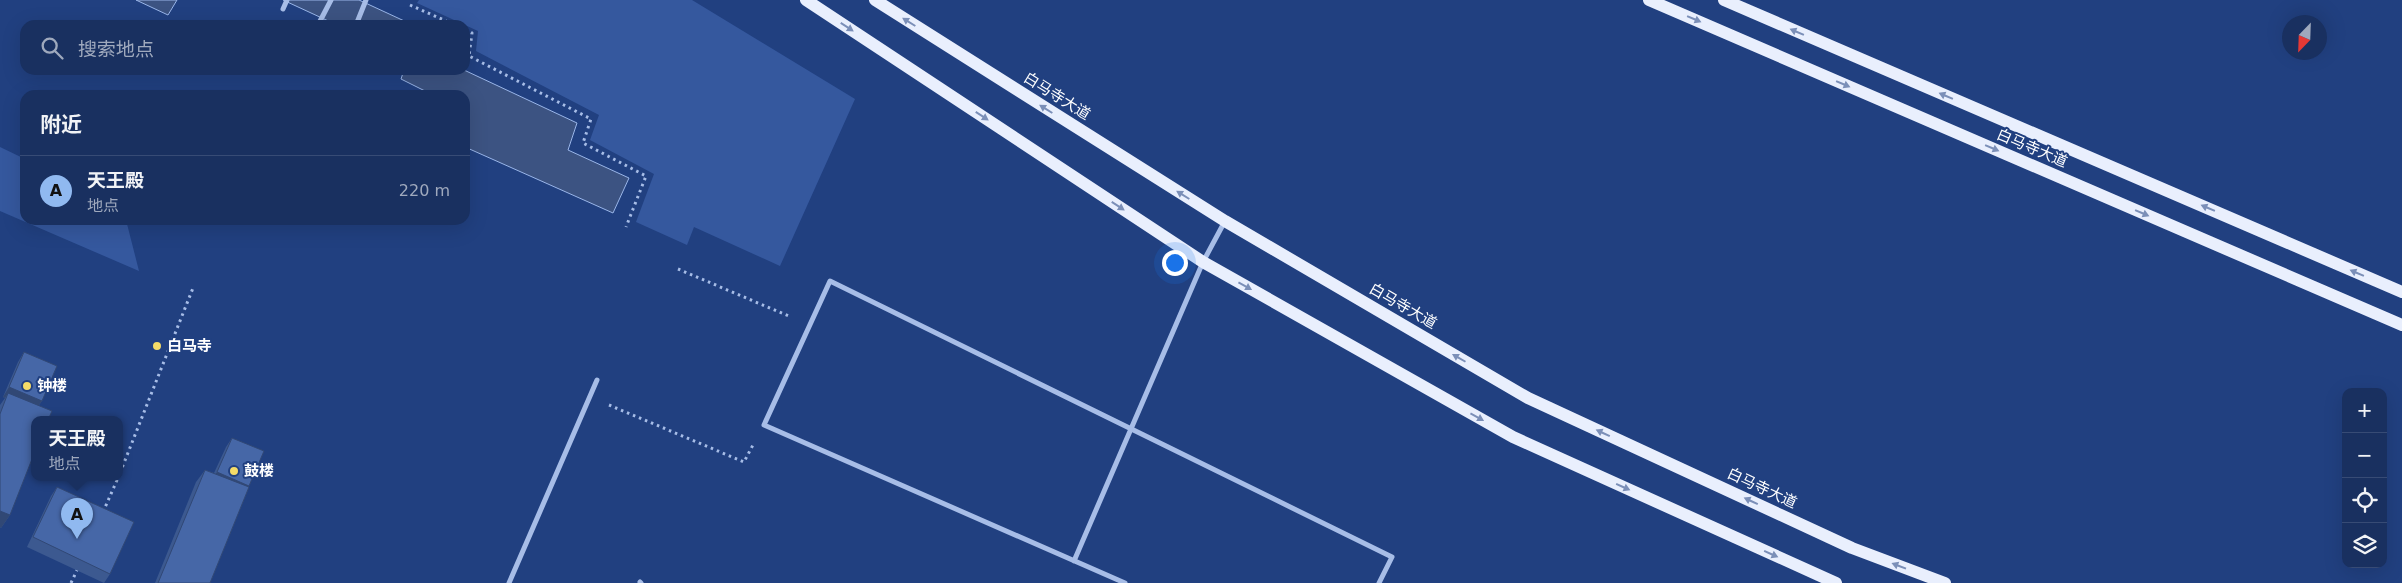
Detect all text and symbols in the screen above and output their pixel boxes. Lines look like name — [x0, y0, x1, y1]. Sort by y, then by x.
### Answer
north arrow — [2282, 15, 2327, 60]
one-way arrow — [1687, 16, 1701, 24]
one-way arrow — [902, 17, 915, 26]
search box — [20, 20, 470, 75]
one-way arrow — [840, 22, 854, 32]
one-way arrow — [1790, 27, 1804, 35]
icon: search — [38, 34, 66, 62]
text: 搜索地点 — [78, 38, 154, 60]
street label: 白马寺大道 — [1020, 68, 1094, 124]
one-way arrow — [1836, 80, 1850, 88]
one-way arrow — [1939, 91, 1953, 99]
one-way arrow — [1040, 104, 1053, 113]
one-way arrow — [976, 112, 989, 121]
text: 附近 — [40, 113, 82, 137]
street label: 白马寺大道 — [1994, 125, 2070, 171]
one-way arrow — [1985, 145, 1999, 153]
text: 天王殿 — [87, 169, 144, 191]
text: A — [50, 181, 62, 200]
text: 220 m — [399, 181, 450, 200]
one-way arrow — [1177, 191, 1190, 200]
text: 地点 — [87, 196, 119, 215]
one-way arrow — [1111, 201, 1125, 211]
one-way arrow — [2201, 204, 2215, 212]
one-way arrow — [2135, 209, 2149, 217]
your location — [1162, 250, 1188, 276]
one-way arrow — [2350, 268, 2364, 276]
street label: 白马寺大道 — [1366, 279, 1440, 333]
one-way arrow — [1238, 282, 1253, 290]
place label: 白马寺 — [167, 337, 212, 355]
marker: 白马寺 — [151, 340, 163, 352]
one-way arrow — [1453, 353, 1466, 362]
place label: 钟楼 — [37, 377, 67, 395]
marker: 钟楼 — [21, 380, 33, 392]
map controls — [2342, 388, 2387, 568]
button: + — [2342, 388, 2387, 433]
one-way arrow — [1470, 412, 1484, 421]
popup — [31, 416, 123, 481]
text: 天王殿 — [48, 427, 106, 449]
one-way arrow — [1596, 428, 1610, 436]
button: − — [2342, 433, 2387, 478]
text: 地点 — [48, 454, 81, 473]
place label: 鼓楼 — [244, 462, 274, 480]
street label: 白马寺大道 — [1724, 464, 1800, 512]
marker: 鼓楼 — [228, 465, 240, 477]
button: locate — [2342, 478, 2387, 523]
one-way arrow — [1616, 483, 1630, 491]
one-way arrow — [1744, 497, 1758, 505]
pin: A — [61, 498, 93, 539]
button: layers — [2342, 523, 2387, 568]
one-way arrow — [1764, 550, 1779, 558]
one-way arrow — [1892, 562, 1907, 569]

